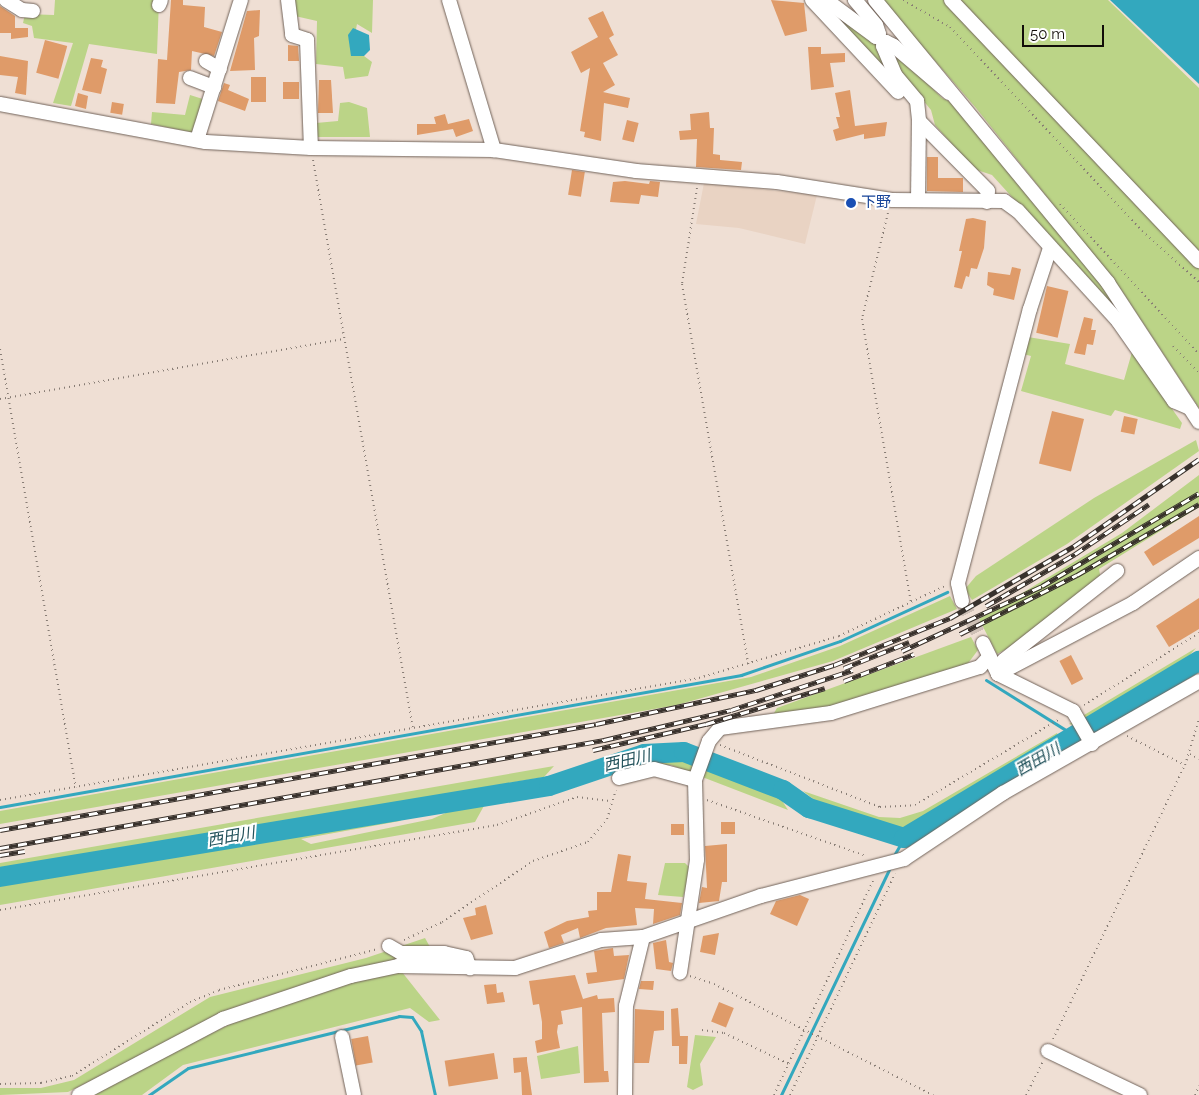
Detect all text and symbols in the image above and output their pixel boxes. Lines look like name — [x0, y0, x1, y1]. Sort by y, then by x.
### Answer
scale bar — [1024, 15, 1106, 47]
text: 50 m — [1030, 25, 1065, 43]
place label: 下野 — [861, 194, 891, 212]
marker: 下野 — [845, 197, 857, 209]
water label: 西田川 — [1012, 740, 1064, 780]
water label: 西田川 — [601, 746, 653, 776]
water label: 西田川 — [206, 823, 256, 851]

